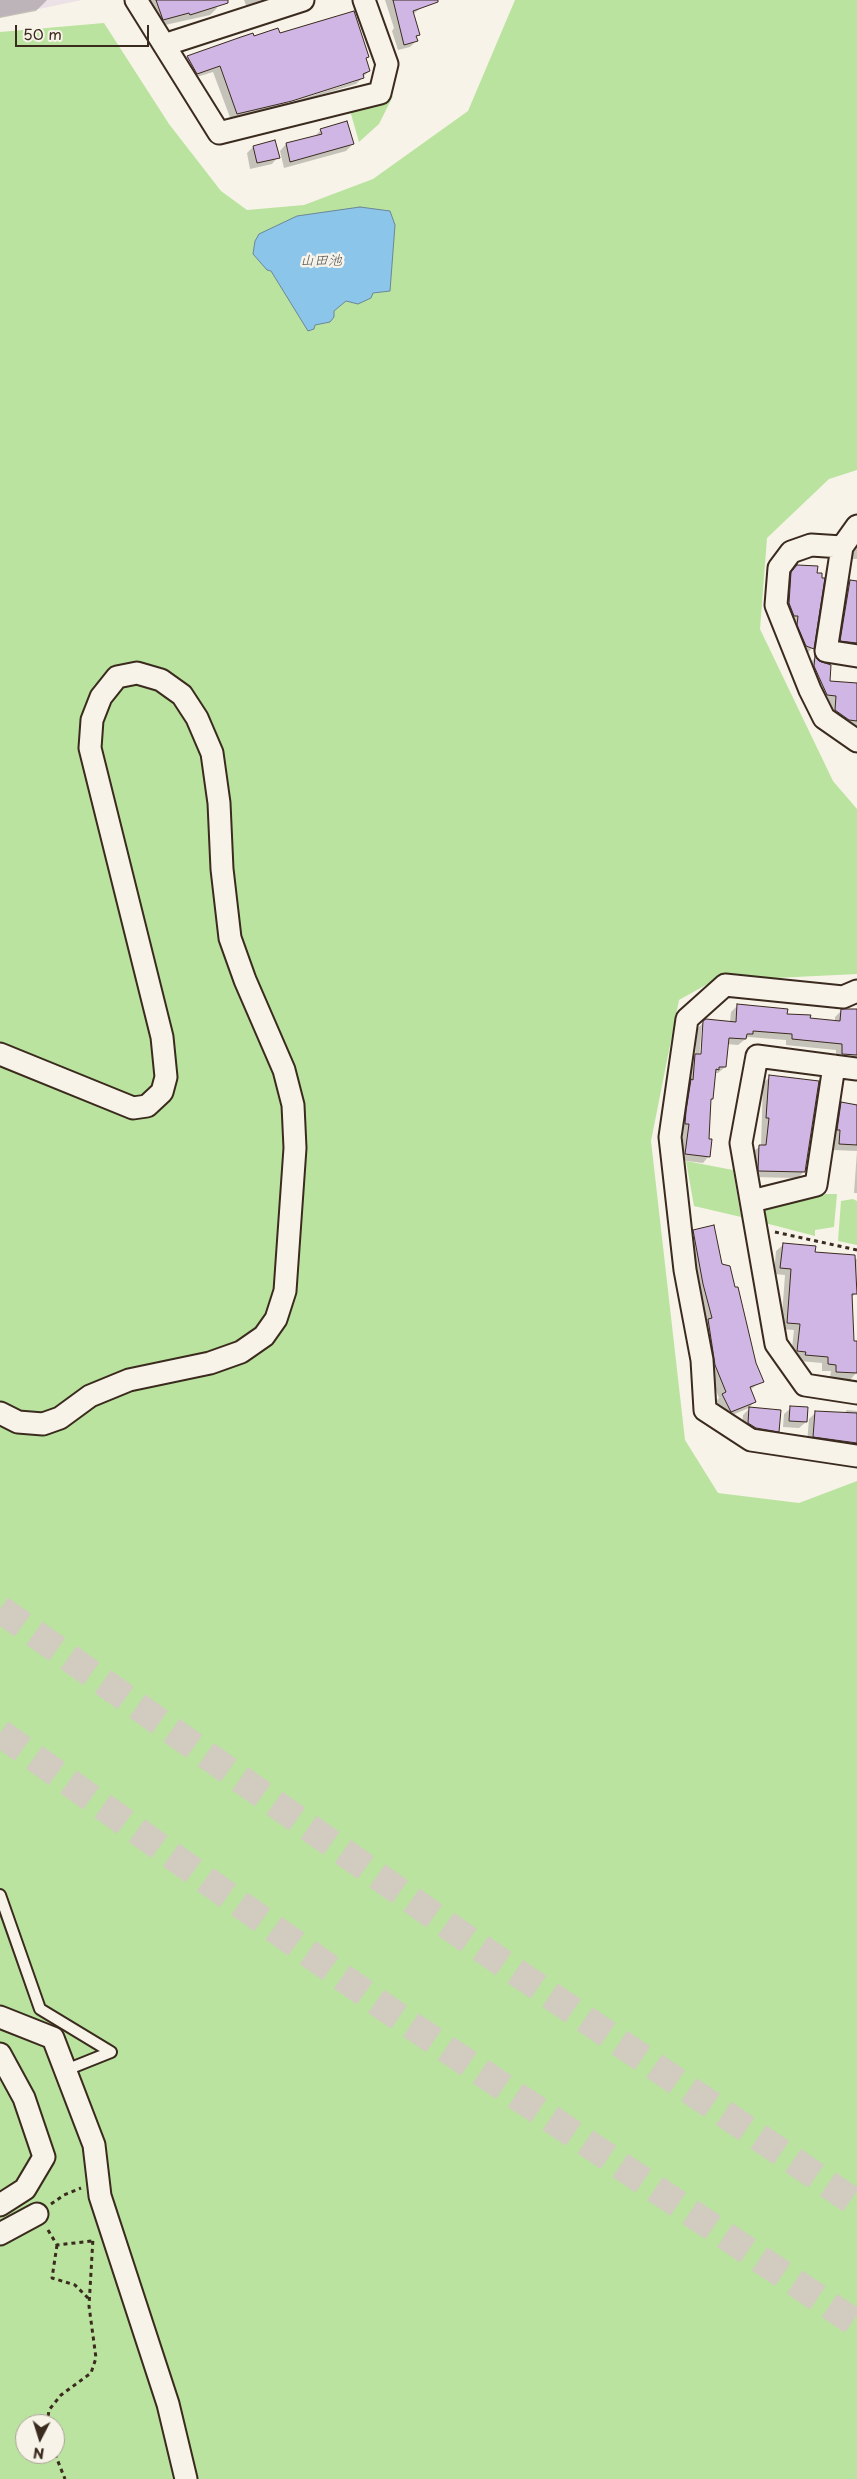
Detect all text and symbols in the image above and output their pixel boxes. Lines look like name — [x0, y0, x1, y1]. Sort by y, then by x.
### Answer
scale bar — [18, 15, 151, 47]
text: 50 m — [23, 22, 62, 45]
water label: 山田池 — [300, 253, 342, 269]
north arrow — [15, 2414, 65, 2464]
text: N — [32, 2443, 45, 2464]

